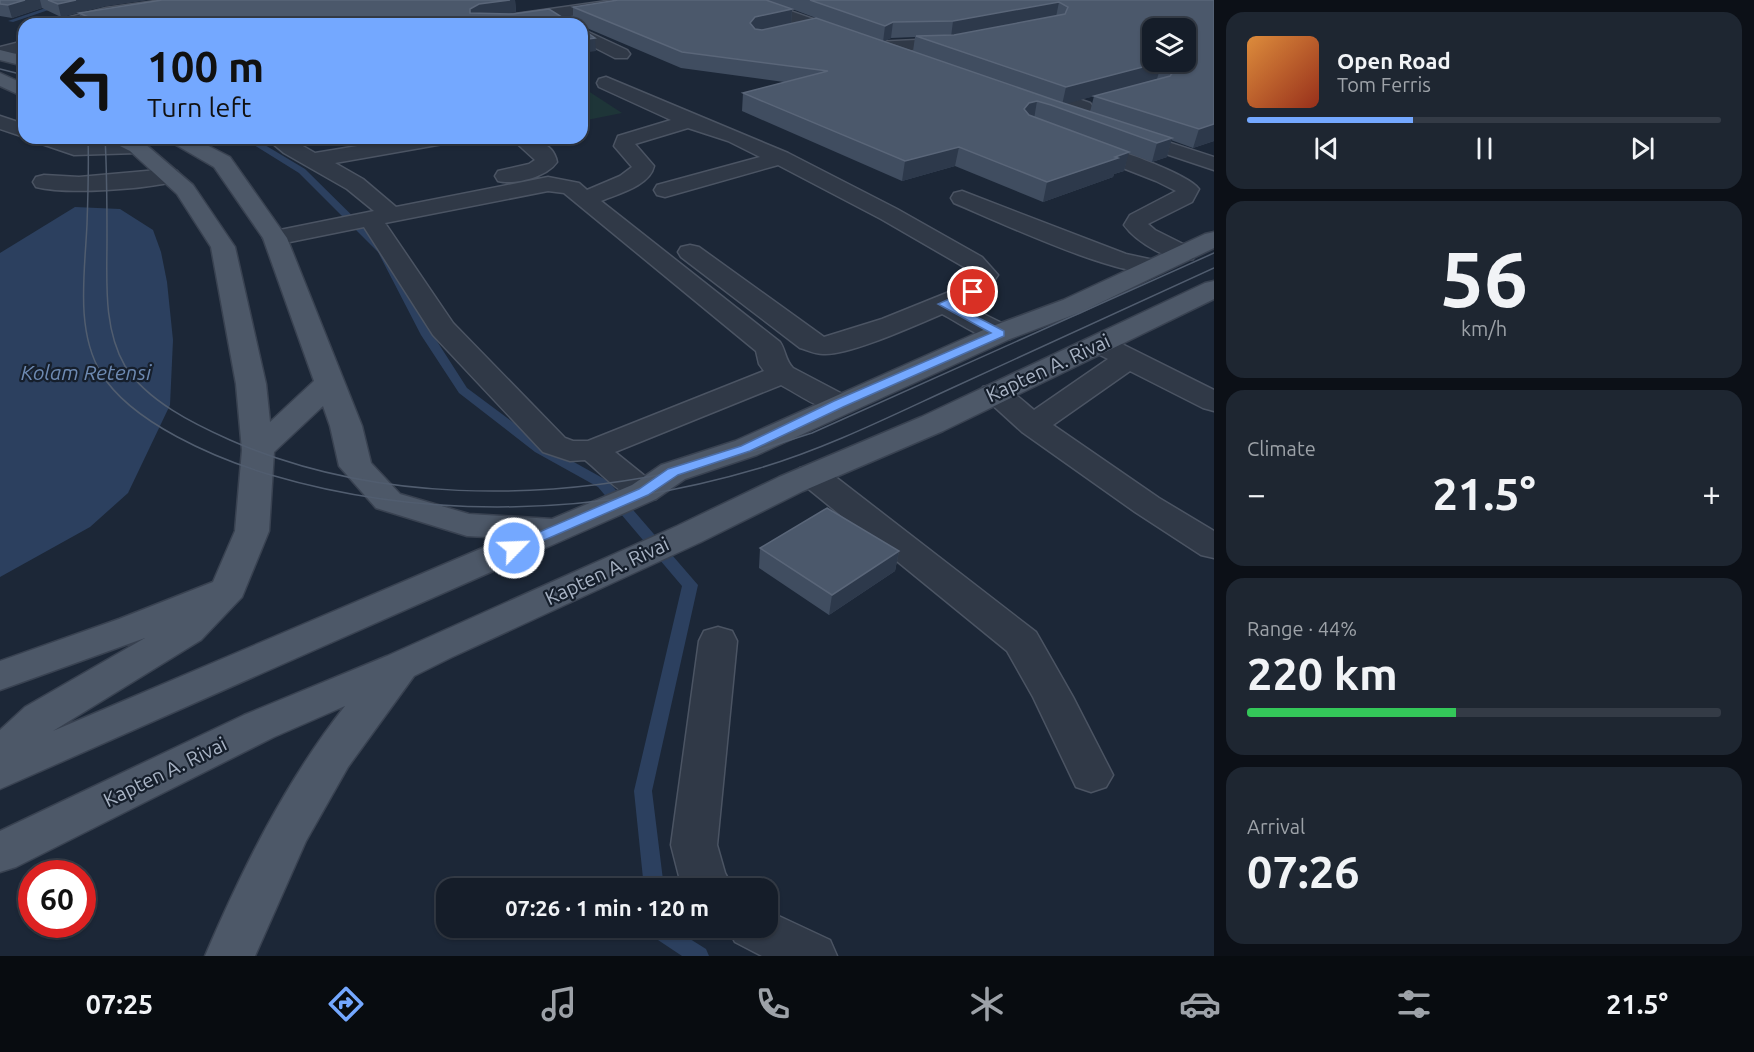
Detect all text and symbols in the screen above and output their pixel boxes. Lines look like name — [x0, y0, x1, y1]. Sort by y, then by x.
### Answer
map controls — [1142, 18, 1196, 72]
button: layers — [1142, 18, 1196, 72]
icon: left — [48, 42, 126, 120]
text: 100 m — [147, 43, 264, 90]
text: Open Road — [1337, 48, 1451, 73]
text: Tom Ferris — [1337, 73, 1431, 96]
text: Turn left — [147, 92, 251, 122]
icon: previous — [1310, 132, 1343, 165]
icon: pause — [1468, 132, 1501, 165]
icon: next — [1626, 132, 1659, 165]
text: 56 — [1440, 234, 1528, 322]
pin — [947, 266, 998, 317]
icon: arrive — [956, 275, 989, 308]
text: km/h — [1461, 317, 1507, 340]
street label: Kapten A. Rivai — [982, 329, 1113, 406]
water label: Kolam Retensi — [21, 360, 152, 384]
text: Climate — [1247, 437, 1316, 460]
text: 21.5° — [1432, 468, 1536, 519]
text: − — [1247, 475, 1266, 512]
text: + — [1702, 475, 1721, 512]
position arrow — [482, 516, 546, 580]
street label: Kapten A. Rivai — [541, 532, 672, 609]
text: Range · 44% — [1247, 617, 1357, 640]
text: 220 km — [1247, 648, 1398, 699]
street label: Kapten A. Rivai — [99, 732, 230, 811]
text: Arrival — [1247, 815, 1305, 838]
text: 07:26 — [1247, 846, 1360, 897]
speed limit sign: 60 — [18, 860, 96, 938]
text: 07:26 · 1 min · 120 m — [505, 895, 709, 920]
icon: directions — [325, 983, 367, 1025]
icon: music — [538, 983, 580, 1025]
icon: phone — [752, 983, 794, 1025]
icon: climate — [966, 983, 1008, 1025]
icon: car — [1179, 983, 1221, 1025]
icon: filters — [1393, 983, 1435, 1025]
text: 07:25 — [86, 989, 153, 1019]
text: 21.5° — [1606, 989, 1668, 1019]

